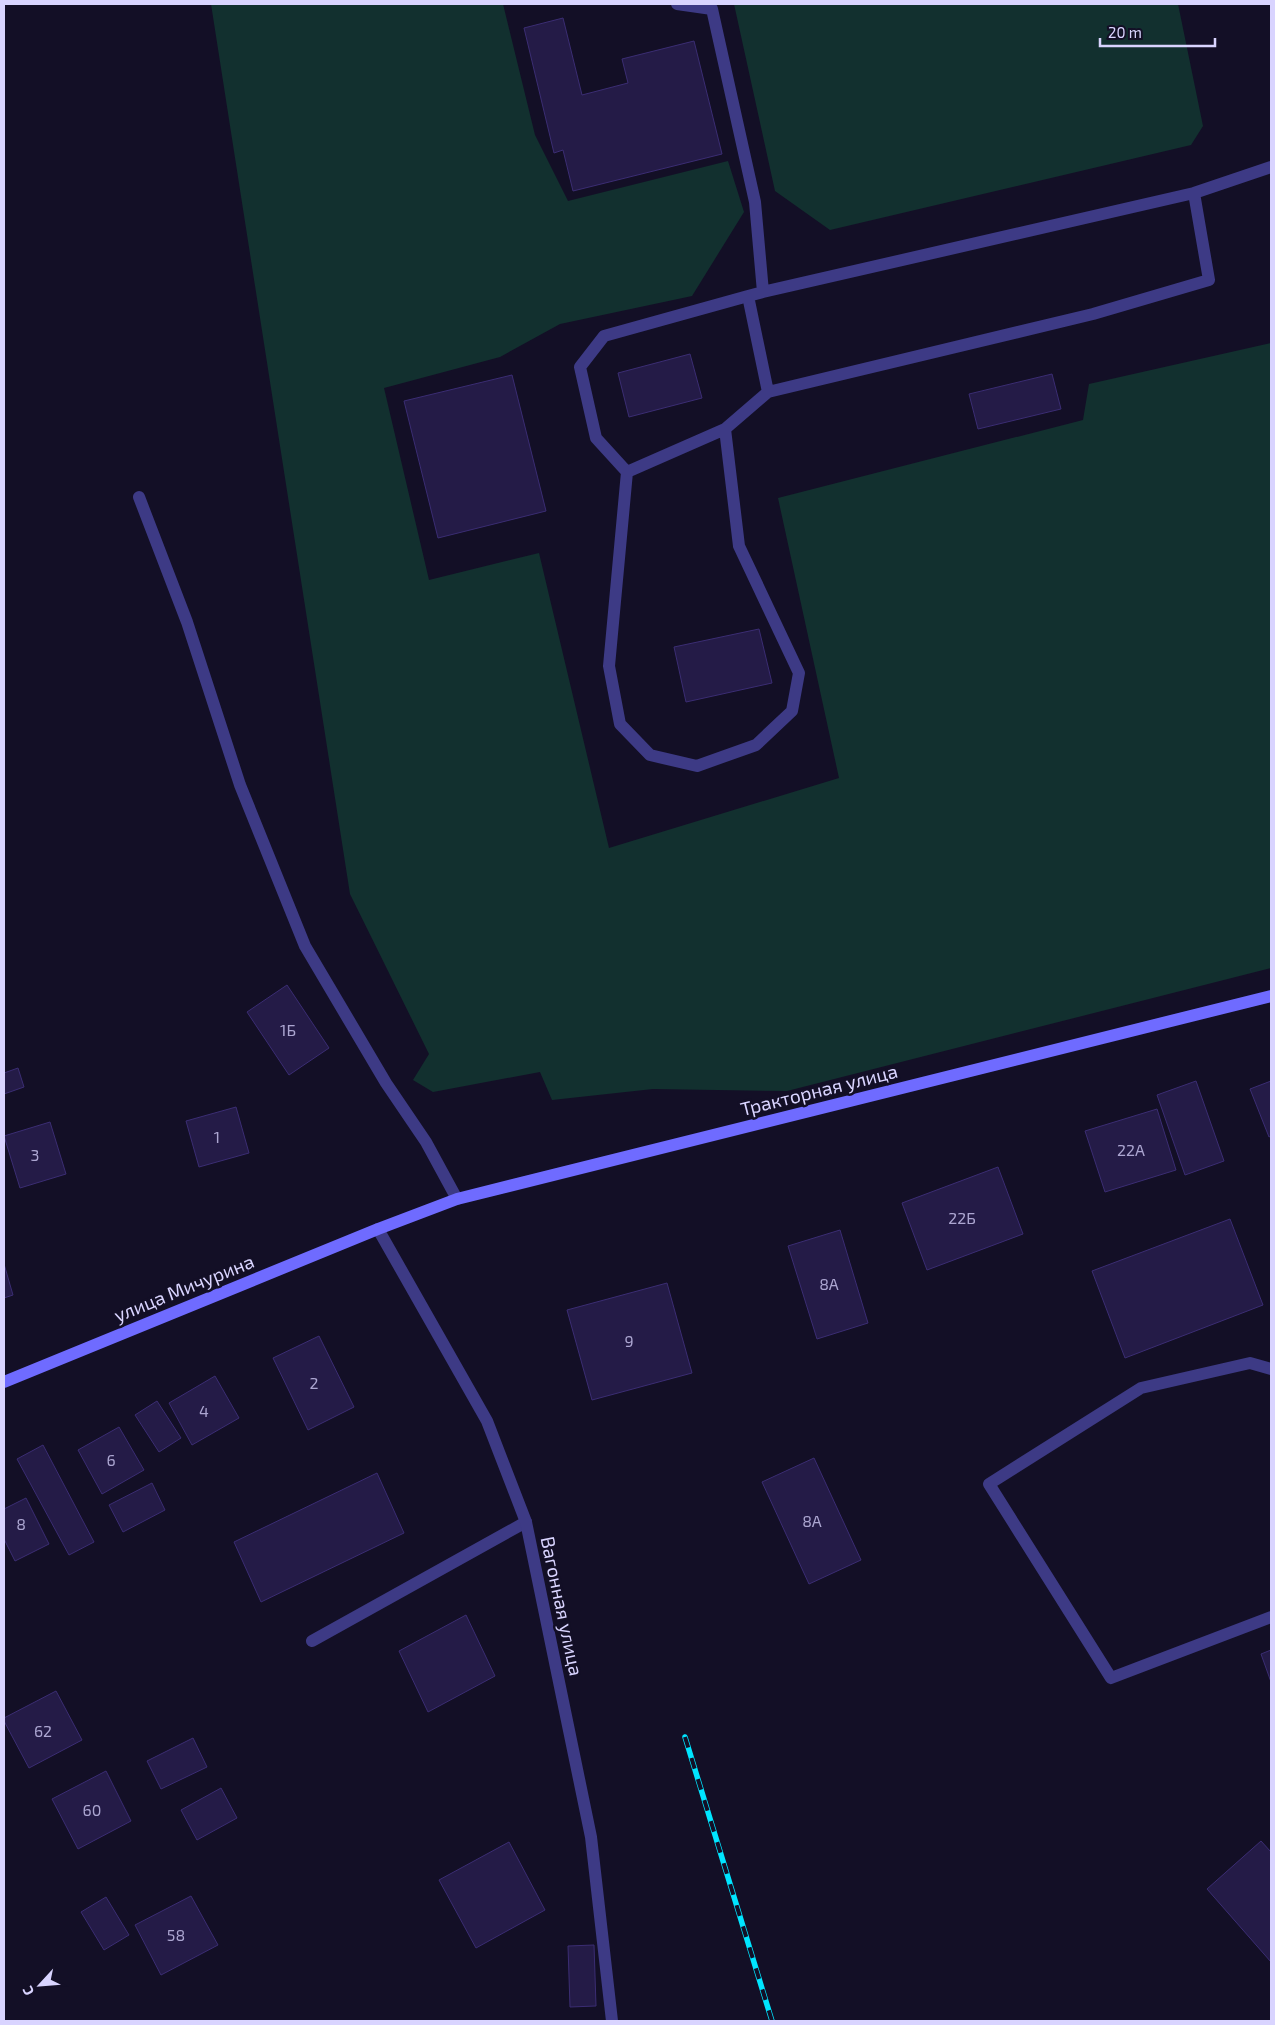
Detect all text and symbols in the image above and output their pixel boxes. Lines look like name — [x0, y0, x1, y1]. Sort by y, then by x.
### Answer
scale bar — [1100, 15, 1215, 47]
text: 20 m — [1108, 23, 1142, 41]
house number: 1Б — [280, 1020, 296, 1039]
street label: Тракторная улица — [738, 1059, 900, 1121]
house number: 1 — [214, 1127, 220, 1146]
house number: 22А — [1117, 1140, 1145, 1159]
house number: 3 — [31, 1145, 39, 1164]
house number: 22Б — [948, 1208, 976, 1227]
street label: улица Мичурина — [110, 1249, 258, 1327]
house number: 8А — [819, 1274, 839, 1293]
house number: 9 — [624, 1331, 634, 1350]
house number: 2 — [310, 1373, 319, 1392]
house number: 4 — [199, 1401, 209, 1420]
house number: 6 — [106, 1450, 116, 1469]
house number: 8А — [802, 1511, 822, 1530]
house number: 8 — [16, 1514, 26, 1533]
street label: Вагонная улица — [536, 1534, 588, 1678]
house number: 62 — [34, 1721, 52, 1740]
house number: 60 — [83, 1800, 101, 1819]
house number: 58 — [167, 1925, 185, 1944]
north arrow — [15, 1960, 65, 2010]
text: С — [18, 1983, 37, 1998]

